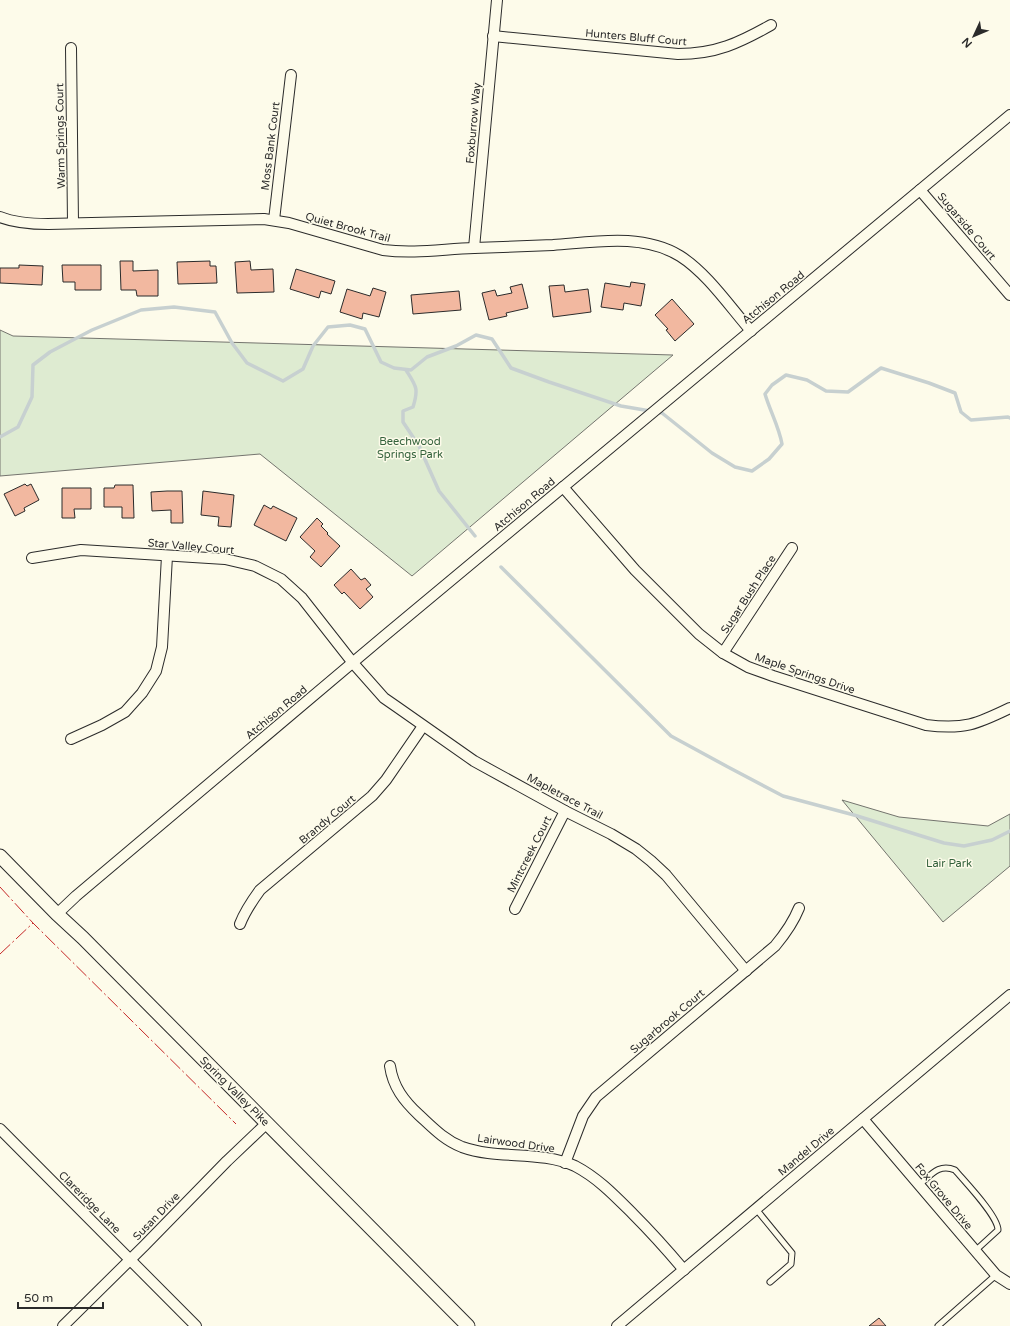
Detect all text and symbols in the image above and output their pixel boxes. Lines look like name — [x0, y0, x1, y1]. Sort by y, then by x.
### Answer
north arrow — [954, 16, 994, 56]
street label: Hunters Bluff Court — [585, 27, 687, 48]
text: N — [959, 35, 975, 50]
street label: Foxburrow Way — [463, 82, 484, 164]
street label: Warm Springs Court — [53, 83, 68, 189]
street label: Moss Bank Court — [259, 101, 282, 191]
street label: Sugarside Court — [935, 190, 999, 263]
street label: Quiet Brook Trail — [304, 210, 392, 245]
street label: Atchison Road — [739, 268, 807, 327]
park label: Beechwood Springs Park — [377, 435, 443, 461]
street label: Atchison Road — [491, 475, 558, 534]
street label: Star Valley Court — [147, 536, 235, 557]
street label: Sugar Bush Place — [718, 553, 779, 636]
street label: Maple Springs Drive — [753, 650, 857, 697]
street label: Atchison Road — [243, 683, 310, 742]
street label: Mapletrace Trail — [525, 771, 605, 822]
street label: Brandy Court — [296, 792, 358, 847]
street label: Mintcreek Court — [504, 814, 554, 895]
park label: Lair Park — [926, 857, 972, 870]
street label: Sugarbrook Court — [627, 986, 707, 1056]
street label: Spring Valley Pike — [197, 1054, 272, 1129]
street label: Mandel Drive — [776, 1124, 837, 1179]
street label: Lairwood Drive — [476, 1132, 556, 1155]
street label: Fox Grove Drive — [912, 1161, 975, 1232]
street label: Clareridge Lane — [56, 1169, 123, 1236]
street label: Susan Drive — [130, 1190, 182, 1243]
scale bar — [18, 1284, 103, 1310]
text: 50 m — [24, 1291, 53, 1305]

